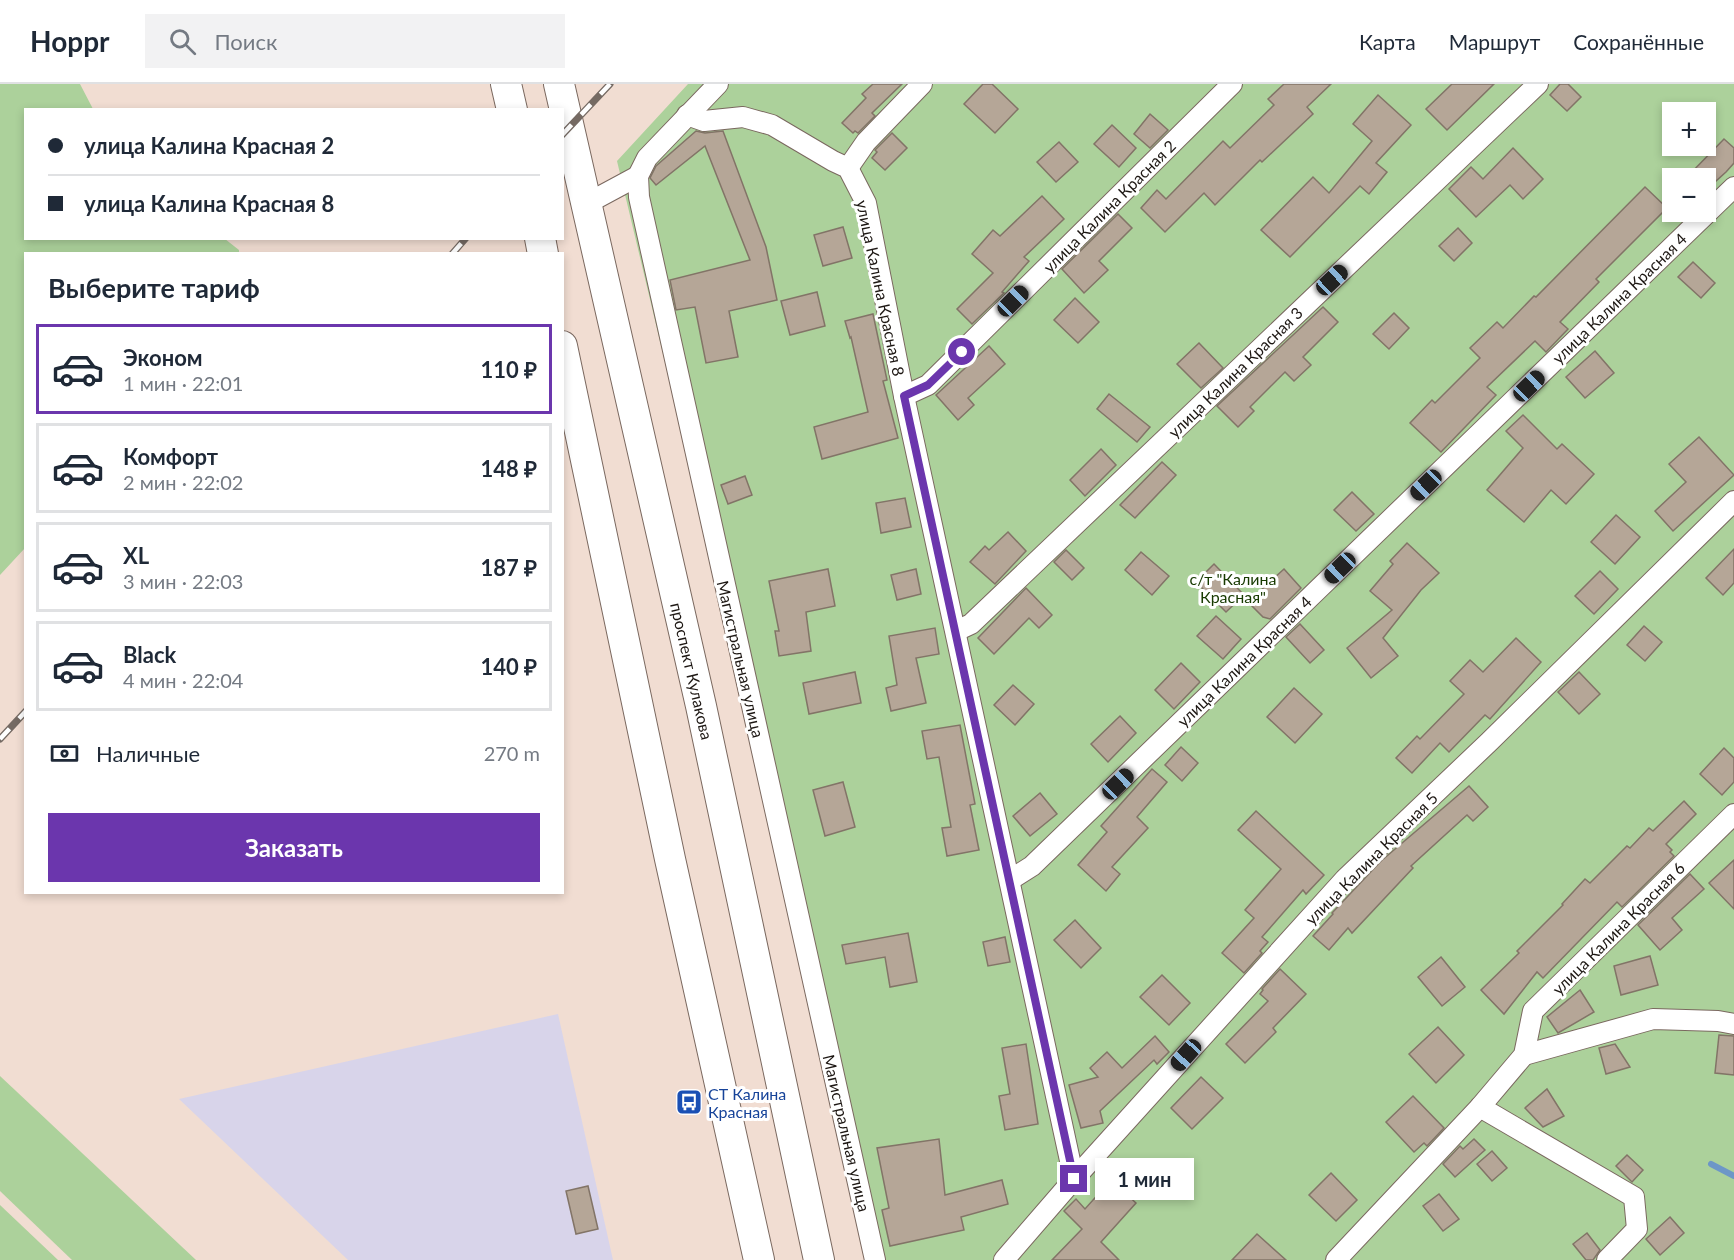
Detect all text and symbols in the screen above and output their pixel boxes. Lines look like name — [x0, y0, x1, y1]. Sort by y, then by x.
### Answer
search box — [145, 14, 565, 68]
text: Hoppr — [30, 24, 109, 58]
icon: search — [166, 25, 199, 58]
text: Поиск — [214, 28, 277, 55]
text: Карта — [1359, 29, 1416, 54]
text: Маршрут — [1449, 29, 1540, 54]
text: Сохранённые — [1573, 29, 1704, 54]
map controls — [1662, 102, 1716, 222]
button: + — [1662, 102, 1716, 156]
text: улица Калина Красная 2 — [84, 132, 334, 159]
street label: улица Калина Красная 2 — [1039, 136, 1179, 276]
button: − — [1662, 168, 1716, 222]
text: улица Калина Красная 8 — [84, 190, 334, 217]
street label: улица Калина Красная 8 — [853, 198, 909, 378]
street label: улица Калина Красная 4 — [1548, 229, 1690, 367]
car — [1313, 261, 1351, 299]
text: Выберите тариф — [48, 271, 260, 304]
car — [994, 282, 1032, 320]
street label: улица Калина Красная 3 — [1164, 303, 1306, 441]
route start — [948, 338, 975, 365]
icon: car — [51, 342, 105, 396]
text: Эконом — [123, 344, 203, 371]
text: 110 ₽ — [481, 356, 537, 383]
car — [1510, 367, 1548, 405]
text: 1 мин · 22:01 — [123, 371, 243, 395]
icon: car — [51, 441, 105, 495]
text: Комфорт — [123, 443, 218, 470]
text: 148 ₽ — [481, 455, 537, 482]
car — [1407, 466, 1445, 504]
text: 2 мин · 22:02 — [123, 470, 243, 494]
icon: car — [51, 540, 105, 594]
text: XL — [123, 542, 149, 569]
car — [1321, 549, 1359, 587]
text: 187 ₽ — [481, 554, 537, 581]
text: 3 мин · 22:03 — [123, 569, 243, 593]
park label: с/т "Калина Красная" — [1190, 569, 1276, 606]
street label: Магистральная улица — [714, 579, 768, 739]
street label: улица Калина Красная 4 — [1173, 592, 1315, 730]
street label: проспект Кулакова — [667, 601, 717, 741]
icon: car — [51, 639, 105, 693]
text: Black — [123, 641, 176, 668]
text: 140 ₽ — [481, 653, 537, 680]
text: 4 мин · 22:04 — [123, 668, 243, 692]
icon: cash — [48, 737, 81, 770]
text: Наличные — [96, 740, 200, 767]
text: 270 m — [484, 741, 540, 765]
car — [1099, 765, 1137, 803]
street label: улица Калина Красная 5 — [1301, 788, 1441, 928]
button: Заказать — [48, 813, 540, 882]
street label: улица Калина Красная 6 — [1548, 858, 1688, 998]
car — [1167, 1036, 1205, 1074]
street label: Магистральная улица — [820, 1053, 874, 1213]
place label: СТ Калина Красная — [708, 1084, 786, 1121]
bus stop icon: СТ Калина Красная — [674, 1087, 704, 1117]
callout: 1 мин — [1095, 1158, 1194, 1200]
route end — [1060, 1165, 1087, 1192]
text: 1 мин — [1118, 1167, 1171, 1191]

